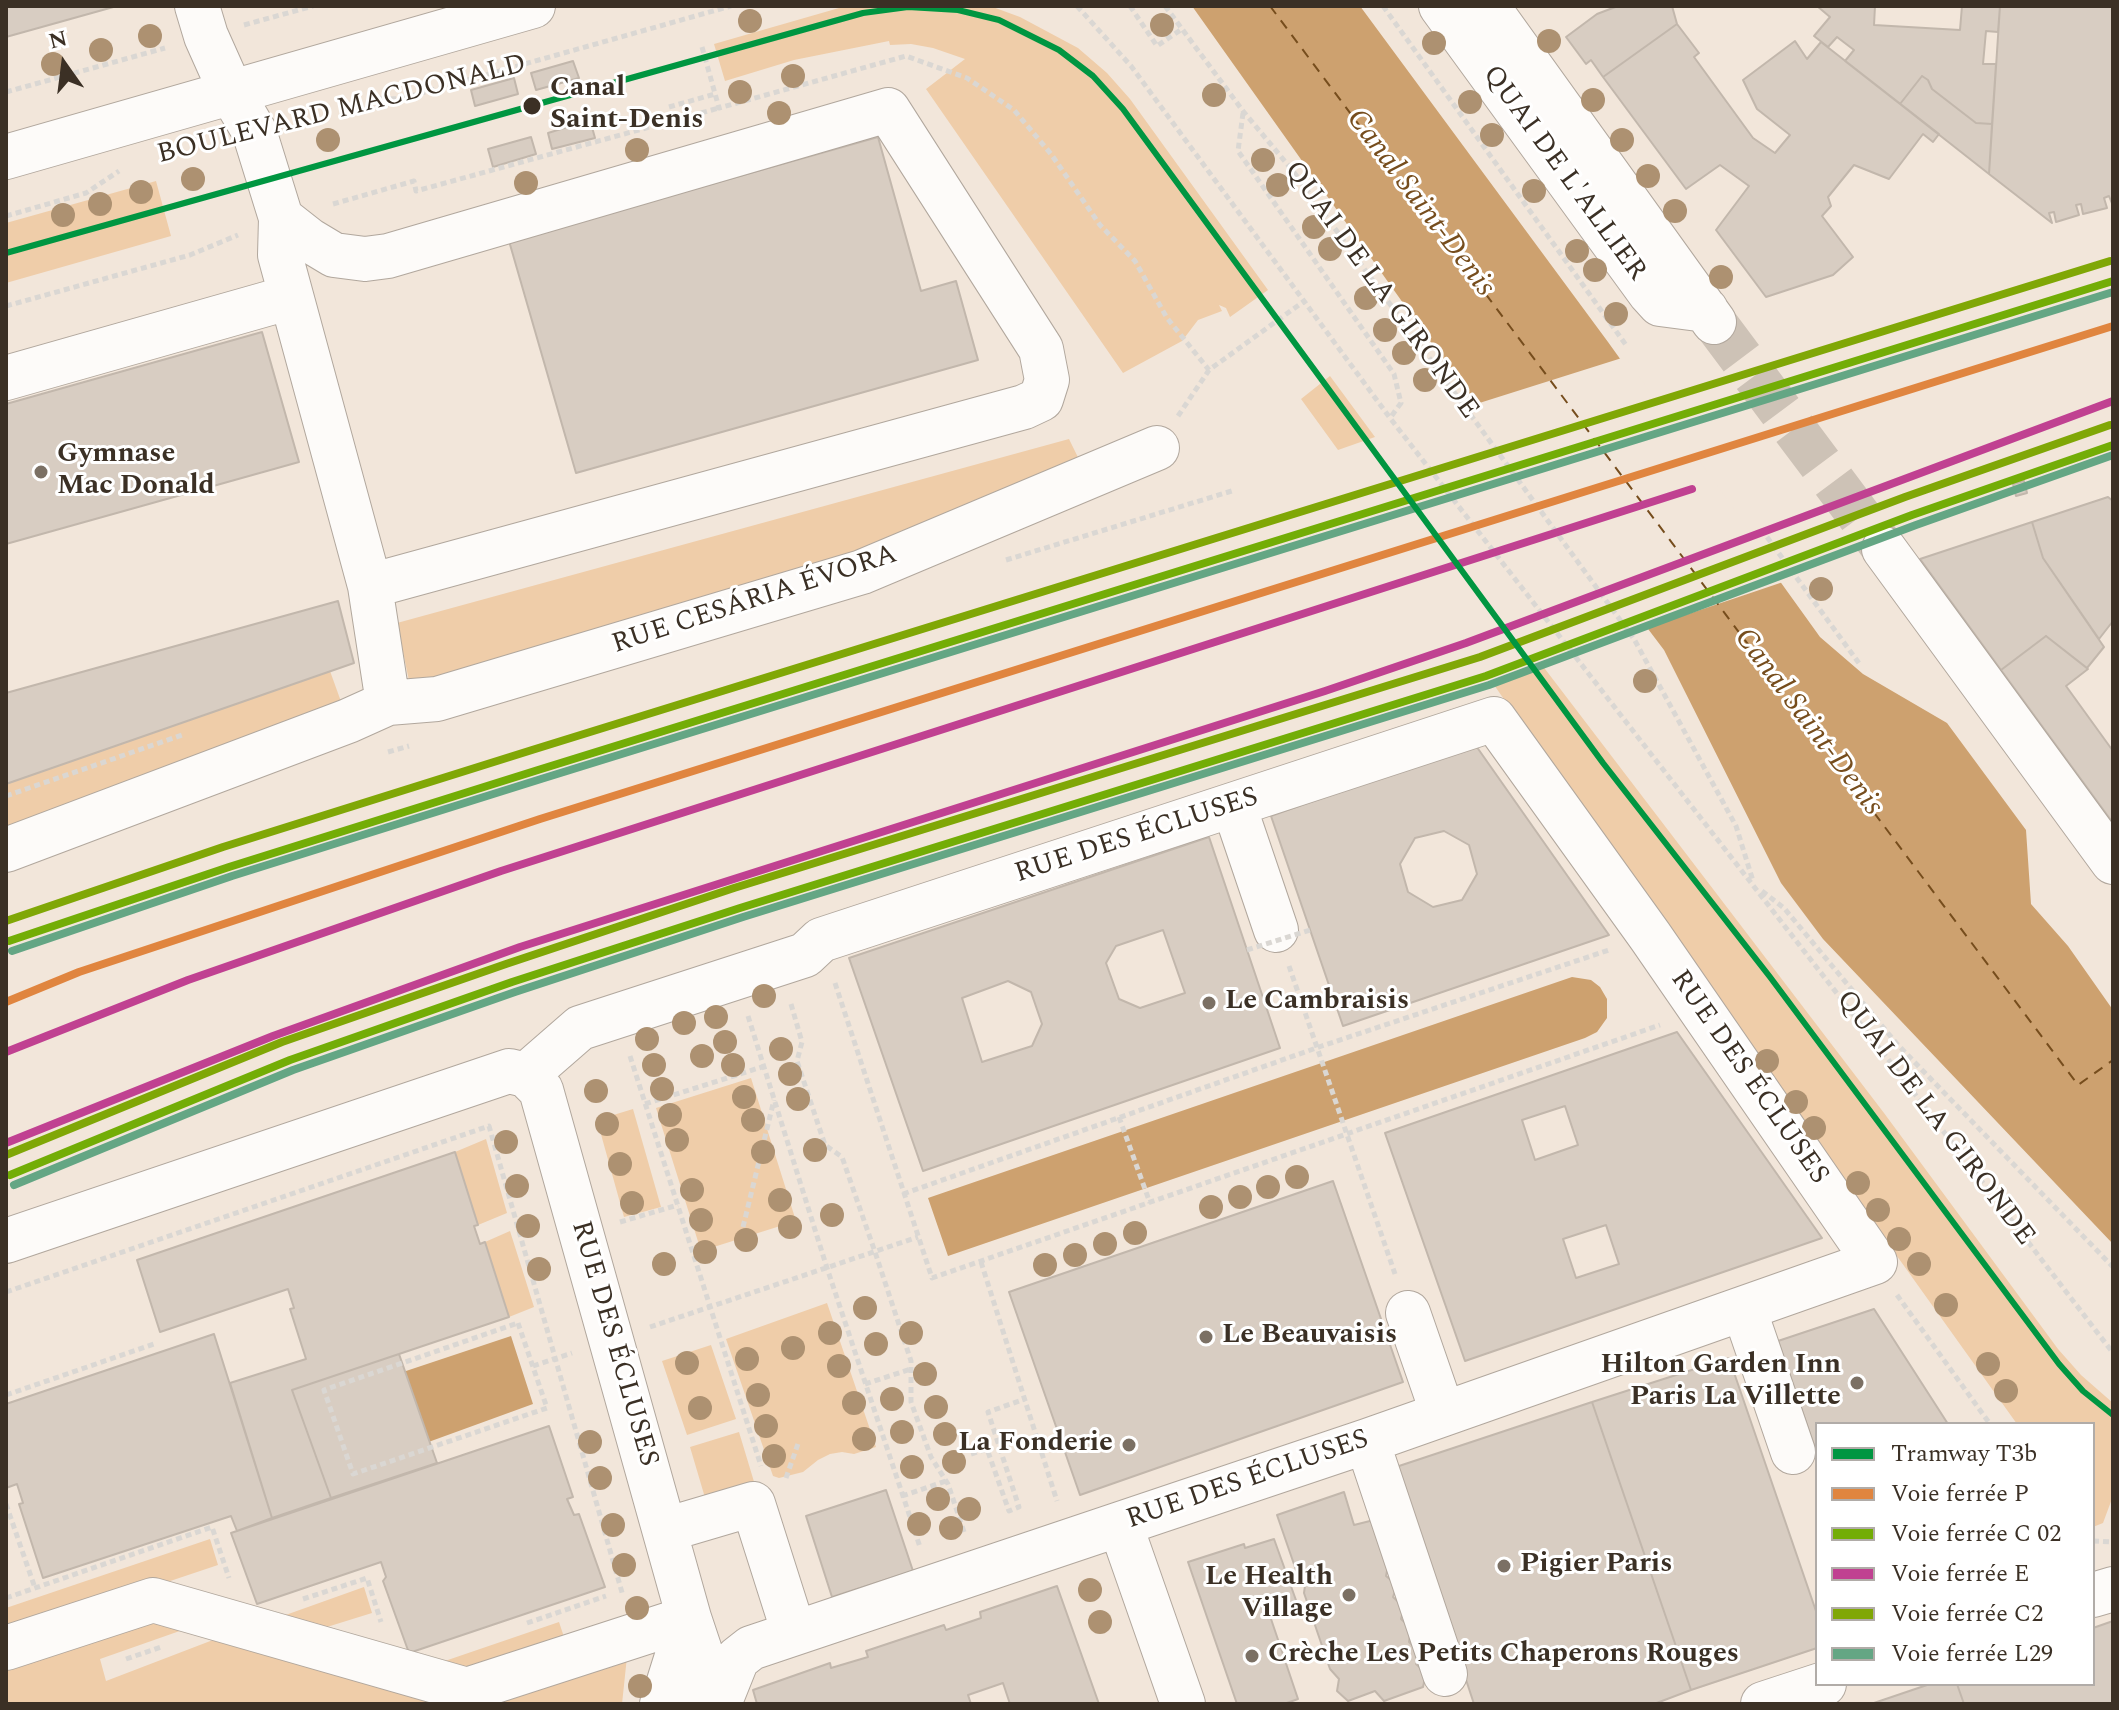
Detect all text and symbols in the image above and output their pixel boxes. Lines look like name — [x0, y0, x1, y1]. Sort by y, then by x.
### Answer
text: N — [45, 22, 71, 58]
north arrow — [24, 24, 104, 104]
street label: BOULEVARD MACDONALD — [154, 49, 530, 173]
street label: QUAI DE L'ALLIER — [1474, 60, 1652, 288]
place label: Canal Saint-Denis — [550, 73, 704, 139]
marker: Canal Saint-Denis — [521, 95, 543, 117]
water label: Canal Saint-Denis — [1337, 103, 1501, 305]
street label: QUAI DE LA GIRONDE — [1275, 156, 1485, 426]
place label: Gymnase Mac Donald — [57, 439, 215, 505]
marker: Gymnase Mac Donald — [32, 463, 50, 481]
street label: RUE CESÁRIA ÉVORA — [608, 539, 902, 663]
water label: Canal Saint-Denis — [1725, 622, 1889, 824]
street label: RUE DES ÉCLUSES — [1011, 782, 1263, 892]
street label: RUE DES ÉCLUSES — [1661, 964, 1835, 1192]
street label: QUAI DE LA GIRONDE — [1827, 985, 2041, 1253]
place label: Le Cambraisis — [1225, 986, 1409, 1020]
marker: Le Cambraisis — [1200, 994, 1218, 1012]
street label: RUE DES ÉCLUSES — [562, 1217, 664, 1471]
place label: Le Beauvaisis — [1222, 1320, 1397, 1354]
marker: Le Beauvaisis — [1197, 1328, 1215, 1346]
place label: Hilton Garden Inn Paris La Villette — [1601, 1350, 1841, 1416]
marker: Hilton Garden Inn Paris La Villette — [1848, 1374, 1866, 1392]
legend — [1815, 1422, 2095, 1686]
street label: RUE DES ÉCLUSES — [1123, 1424, 1373, 1538]
place label: La Fonderie — [958, 1428, 1113, 1462]
marker: La Fonderie — [1120, 1436, 1138, 1454]
text: Tramway T3b — [1891, 1436, 2037, 1472]
text: Voie ferrée P — [1891, 1476, 2029, 1512]
text: Voie ferrée C 02 — [1891, 1516, 2061, 1552]
place label: Pigier Paris — [1520, 1549, 1672, 1583]
text: Voie ferrée E — [1891, 1556, 2029, 1592]
marker: Pigier Paris — [1495, 1557, 1513, 1575]
place label: Le Health Village — [1205, 1562, 1333, 1628]
marker: Le Health Village — [1340, 1586, 1358, 1604]
text: Voie ferrée C2 — [1891, 1596, 2043, 1632]
text: Voie ferrée L29 — [1891, 1636, 2053, 1672]
place label: Crèche Les Petits Chaperons Rouges — [1268, 1639, 1739, 1673]
marker: Crèche Les Petits Chaperons Rouges — [1243, 1647, 1261, 1665]

